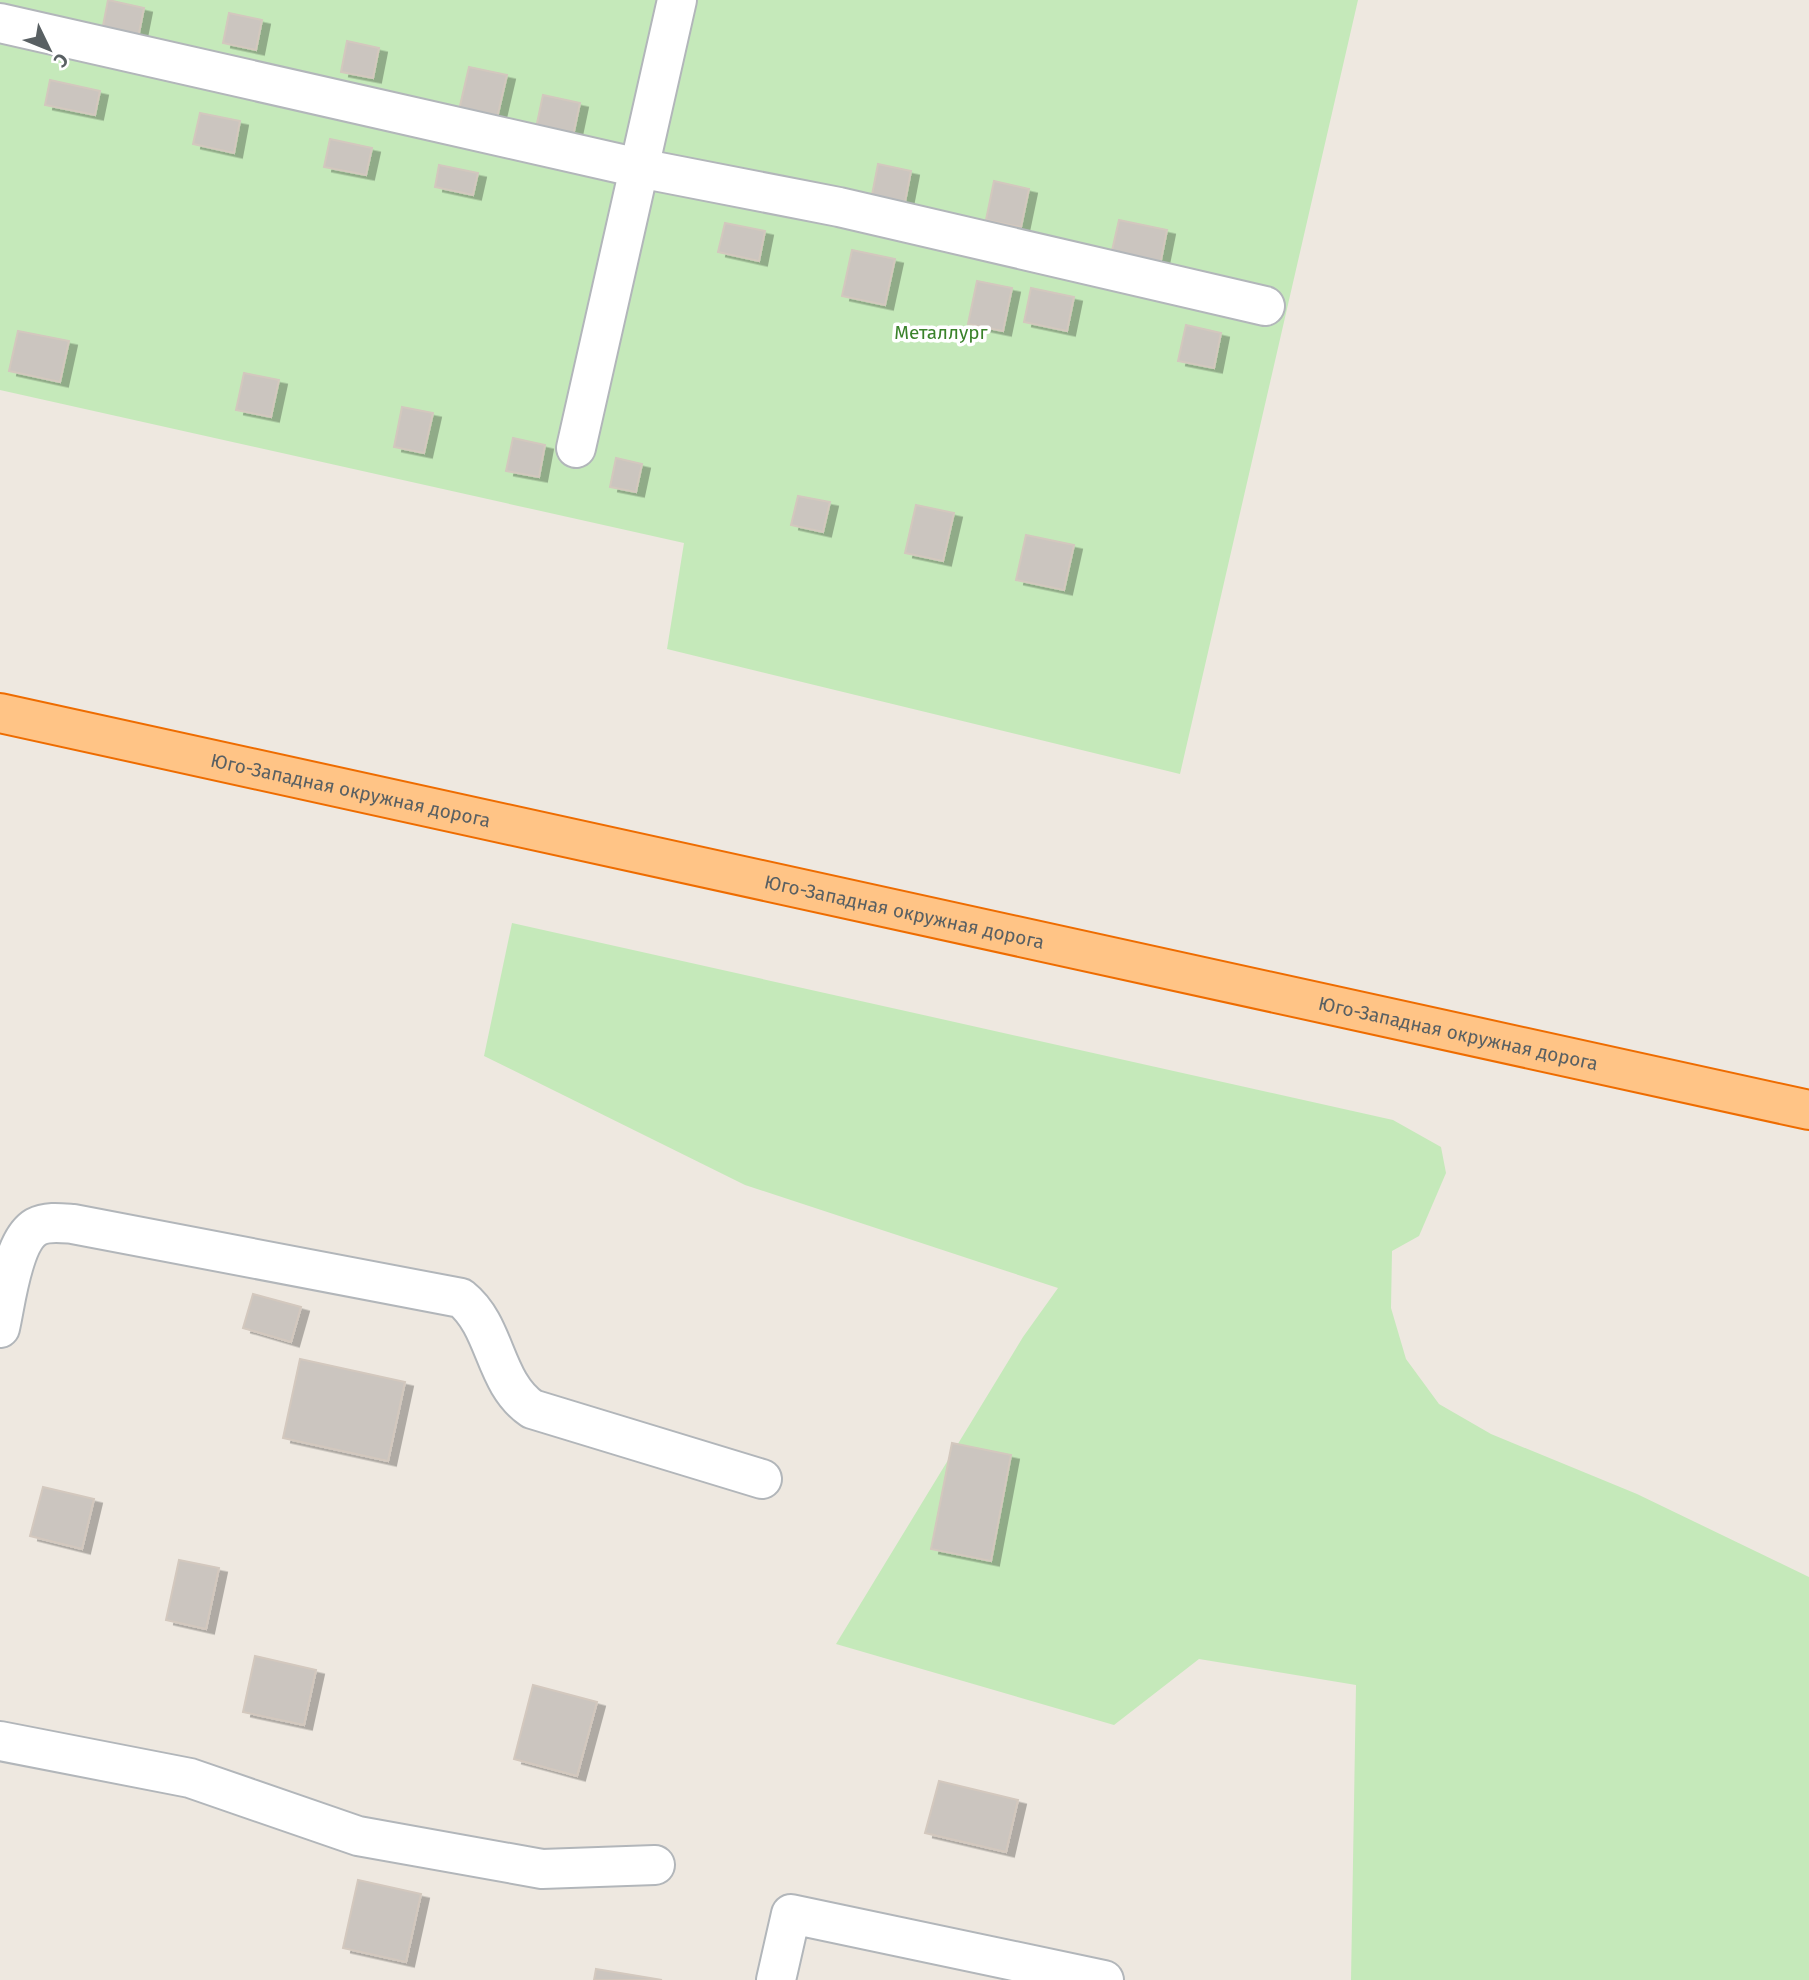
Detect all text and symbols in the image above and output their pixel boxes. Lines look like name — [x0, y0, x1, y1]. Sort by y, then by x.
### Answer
north arrow — [14, 14, 84, 84]
text: С — [49, 48, 73, 72]
park label: Металлург — [894, 321, 989, 344]
street label: Юго-Западная окружная дорога — [209, 748, 493, 832]
street label: Юго-Западная окружная дорога — [762, 870, 1047, 953]
street label: Юго-Западная окружная дорога — [1316, 991, 1600, 1075]

